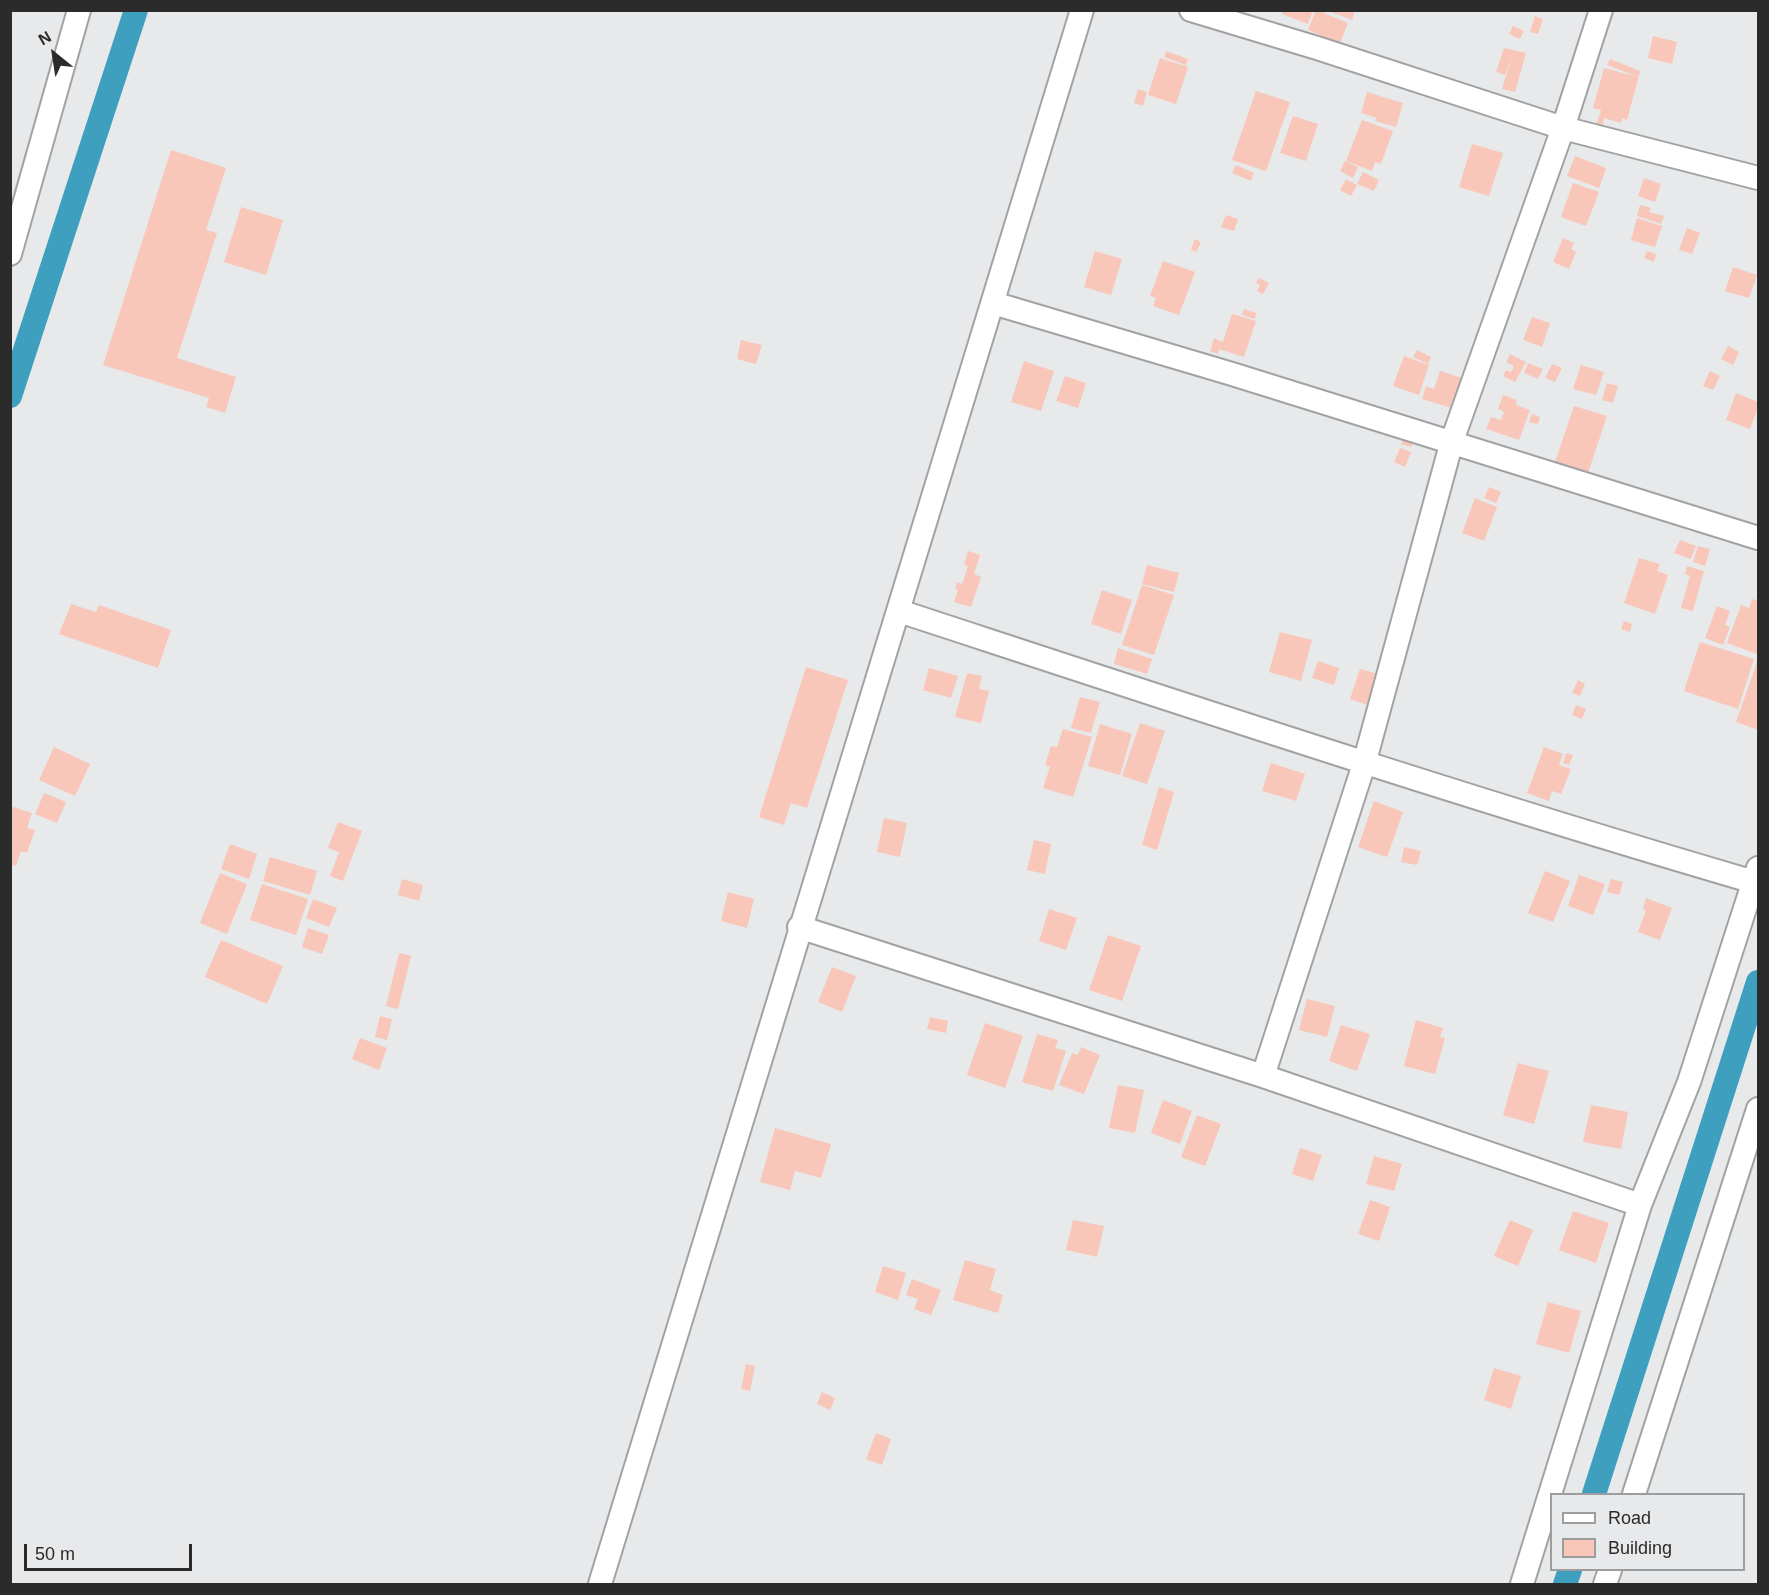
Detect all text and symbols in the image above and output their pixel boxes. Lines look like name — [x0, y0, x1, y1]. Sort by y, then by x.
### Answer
north arrow — [24, 24, 84, 84]
text: N — [35, 28, 54, 48]
legend — [1550, 1493, 1745, 1571]
text: Road — [1608, 1508, 1651, 1528]
scale bar — [27, 1532, 195, 1570]
text: Building — [1608, 1538, 1672, 1558]
text: 50 m — [35, 1544, 75, 1564]

